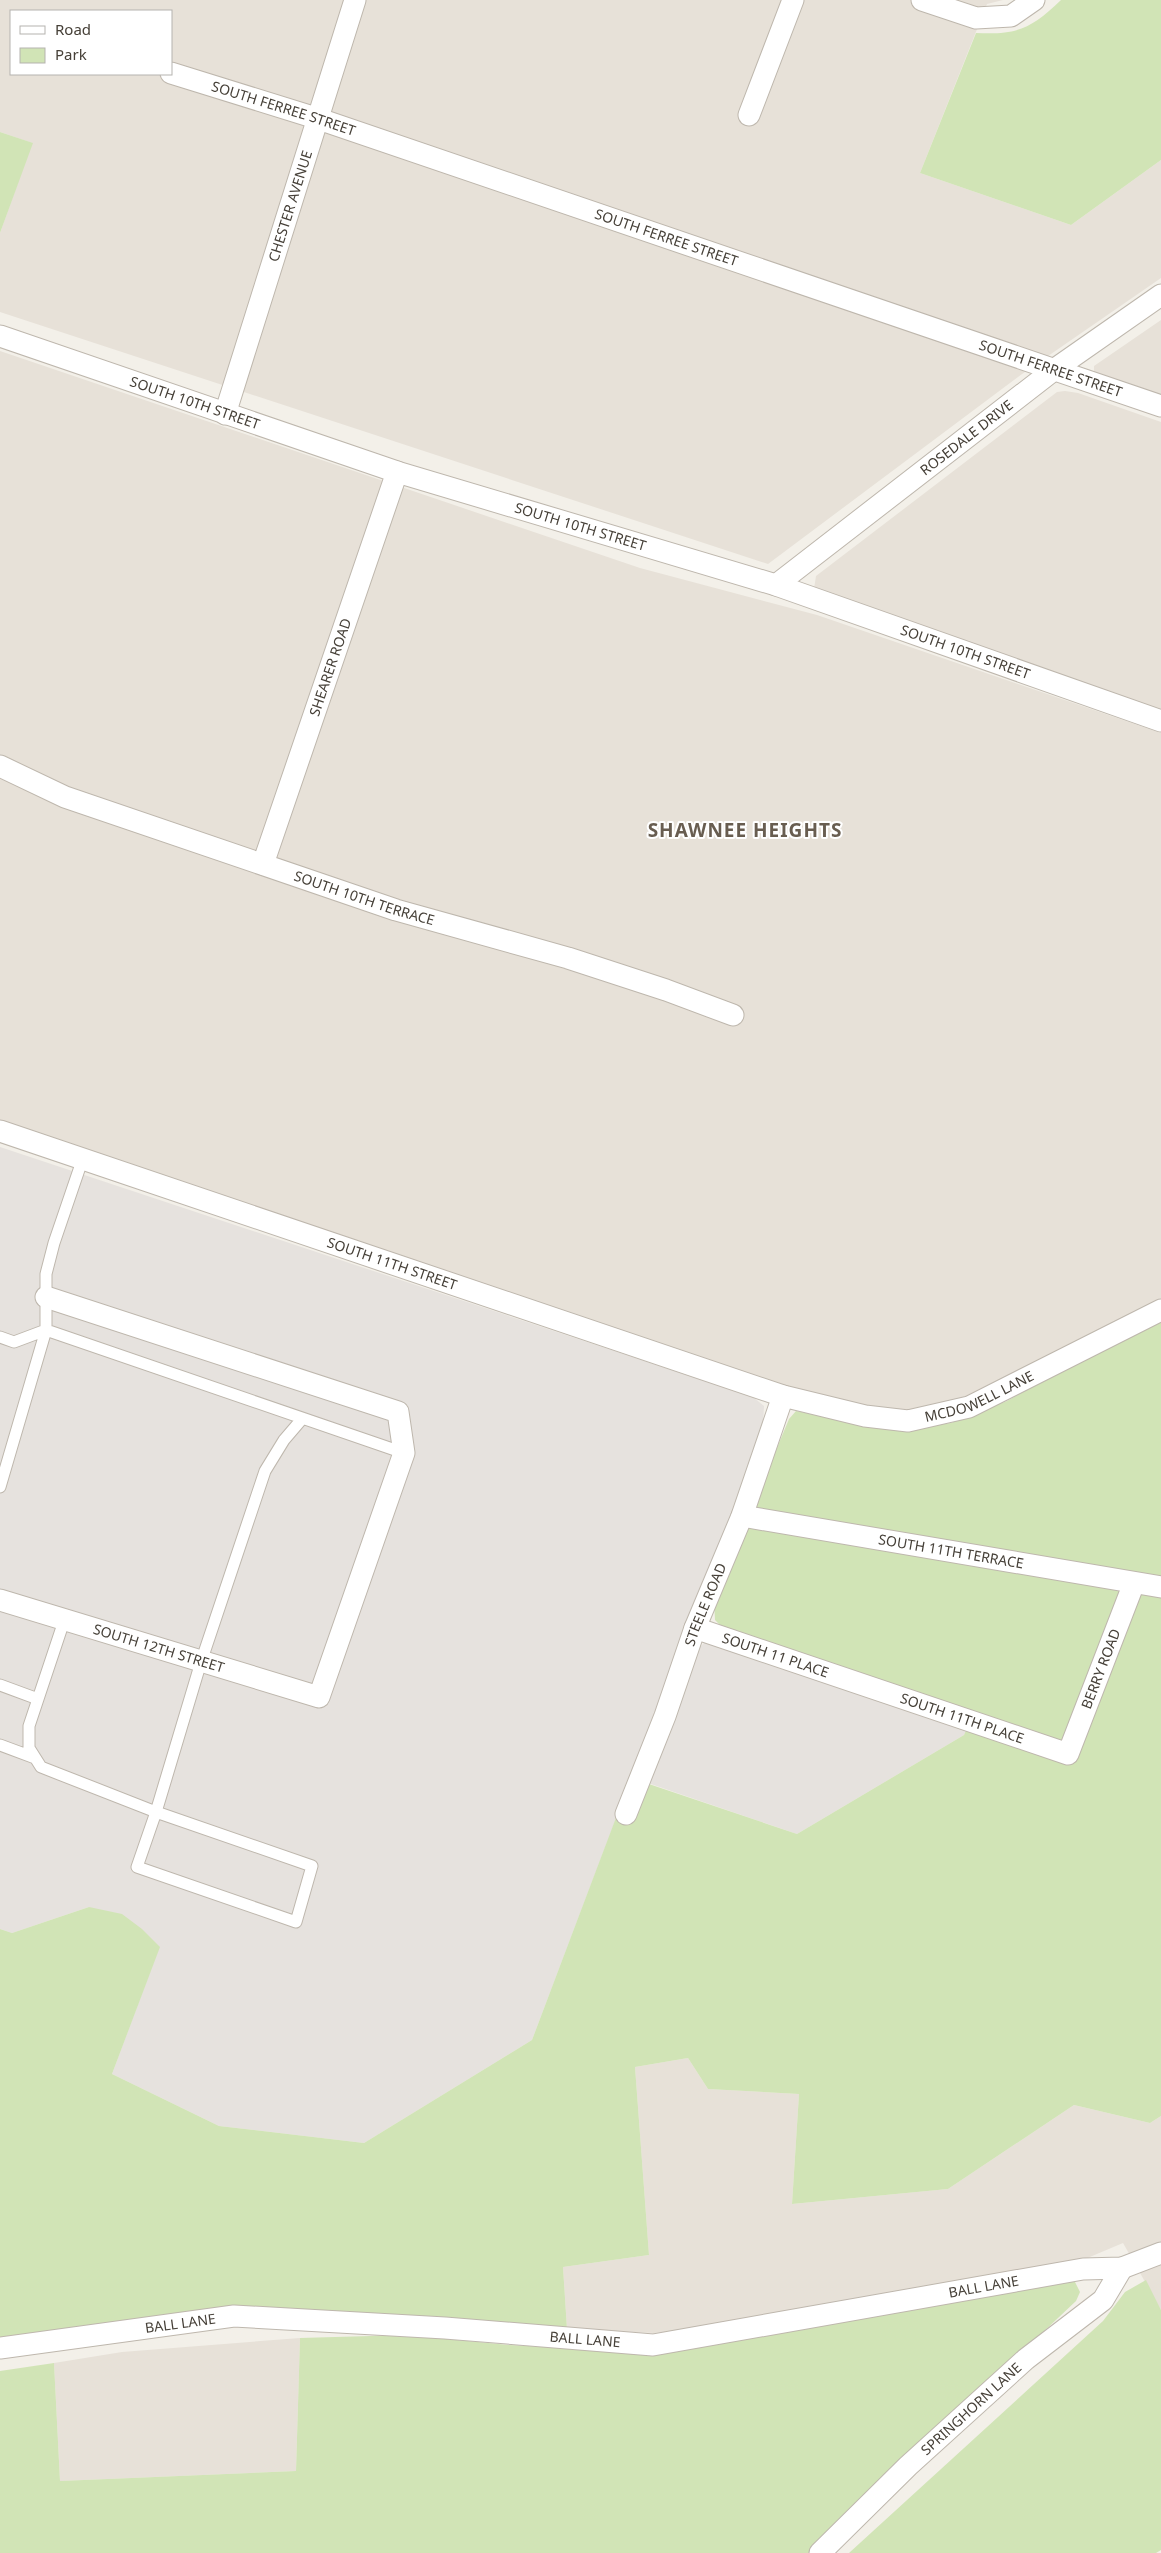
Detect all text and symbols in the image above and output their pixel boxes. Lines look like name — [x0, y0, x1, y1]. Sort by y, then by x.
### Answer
legend — [10, 10, 172, 75]
text: Road — [55, 19, 91, 39]
text: Park — [55, 44, 87, 64]
street label: SOUTH FERREE STREET — [209, 76, 358, 140]
street label: CHESTER AVENUE — [263, 148, 316, 264]
street label: SOUTH FERREE STREET — [592, 204, 741, 270]
street label: SOUTH FERREE STREET — [977, 335, 1125, 401]
street label: SOUTH 10TH STREET — [128, 371, 263, 433]
street label: ROSEDALE DRIVE — [916, 395, 1017, 479]
street label: SOUTH 10TH STREET — [513, 498, 649, 555]
street label: SHEARER ROAD — [304, 616, 355, 718]
street label: SOUTH 10TH STREET — [898, 620, 1033, 683]
district label: SHAWNEE HEIGHTS — [648, 817, 842, 843]
street label: SOUTH 10TH TERRACE — [292, 866, 437, 929]
street label: SOUTH 11TH STREET — [325, 1232, 460, 1294]
street label: MCDOWELL LANE — [923, 1366, 1037, 1426]
street label: SOUTH 11TH TERRACE — [877, 1529, 1025, 1573]
street label: STEELE ROAD — [680, 1560, 730, 1649]
street label: SOUTH 12TH STREET — [91, 1619, 227, 1677]
street label: BERRY ROAD — [1076, 1626, 1124, 1711]
street label: SOUTH 11 PLACE — [720, 1628, 832, 1682]
street label: SOUTH 11TH PLACE — [898, 1688, 1027, 1748]
street label: BALL LANE — [947, 2271, 1020, 2302]
street label: BALL LANE — [144, 2309, 217, 2337]
street label: BALL LANE — [549, 2327, 621, 2351]
street label: SPRINGHORN LANE — [916, 2358, 1025, 2459]

